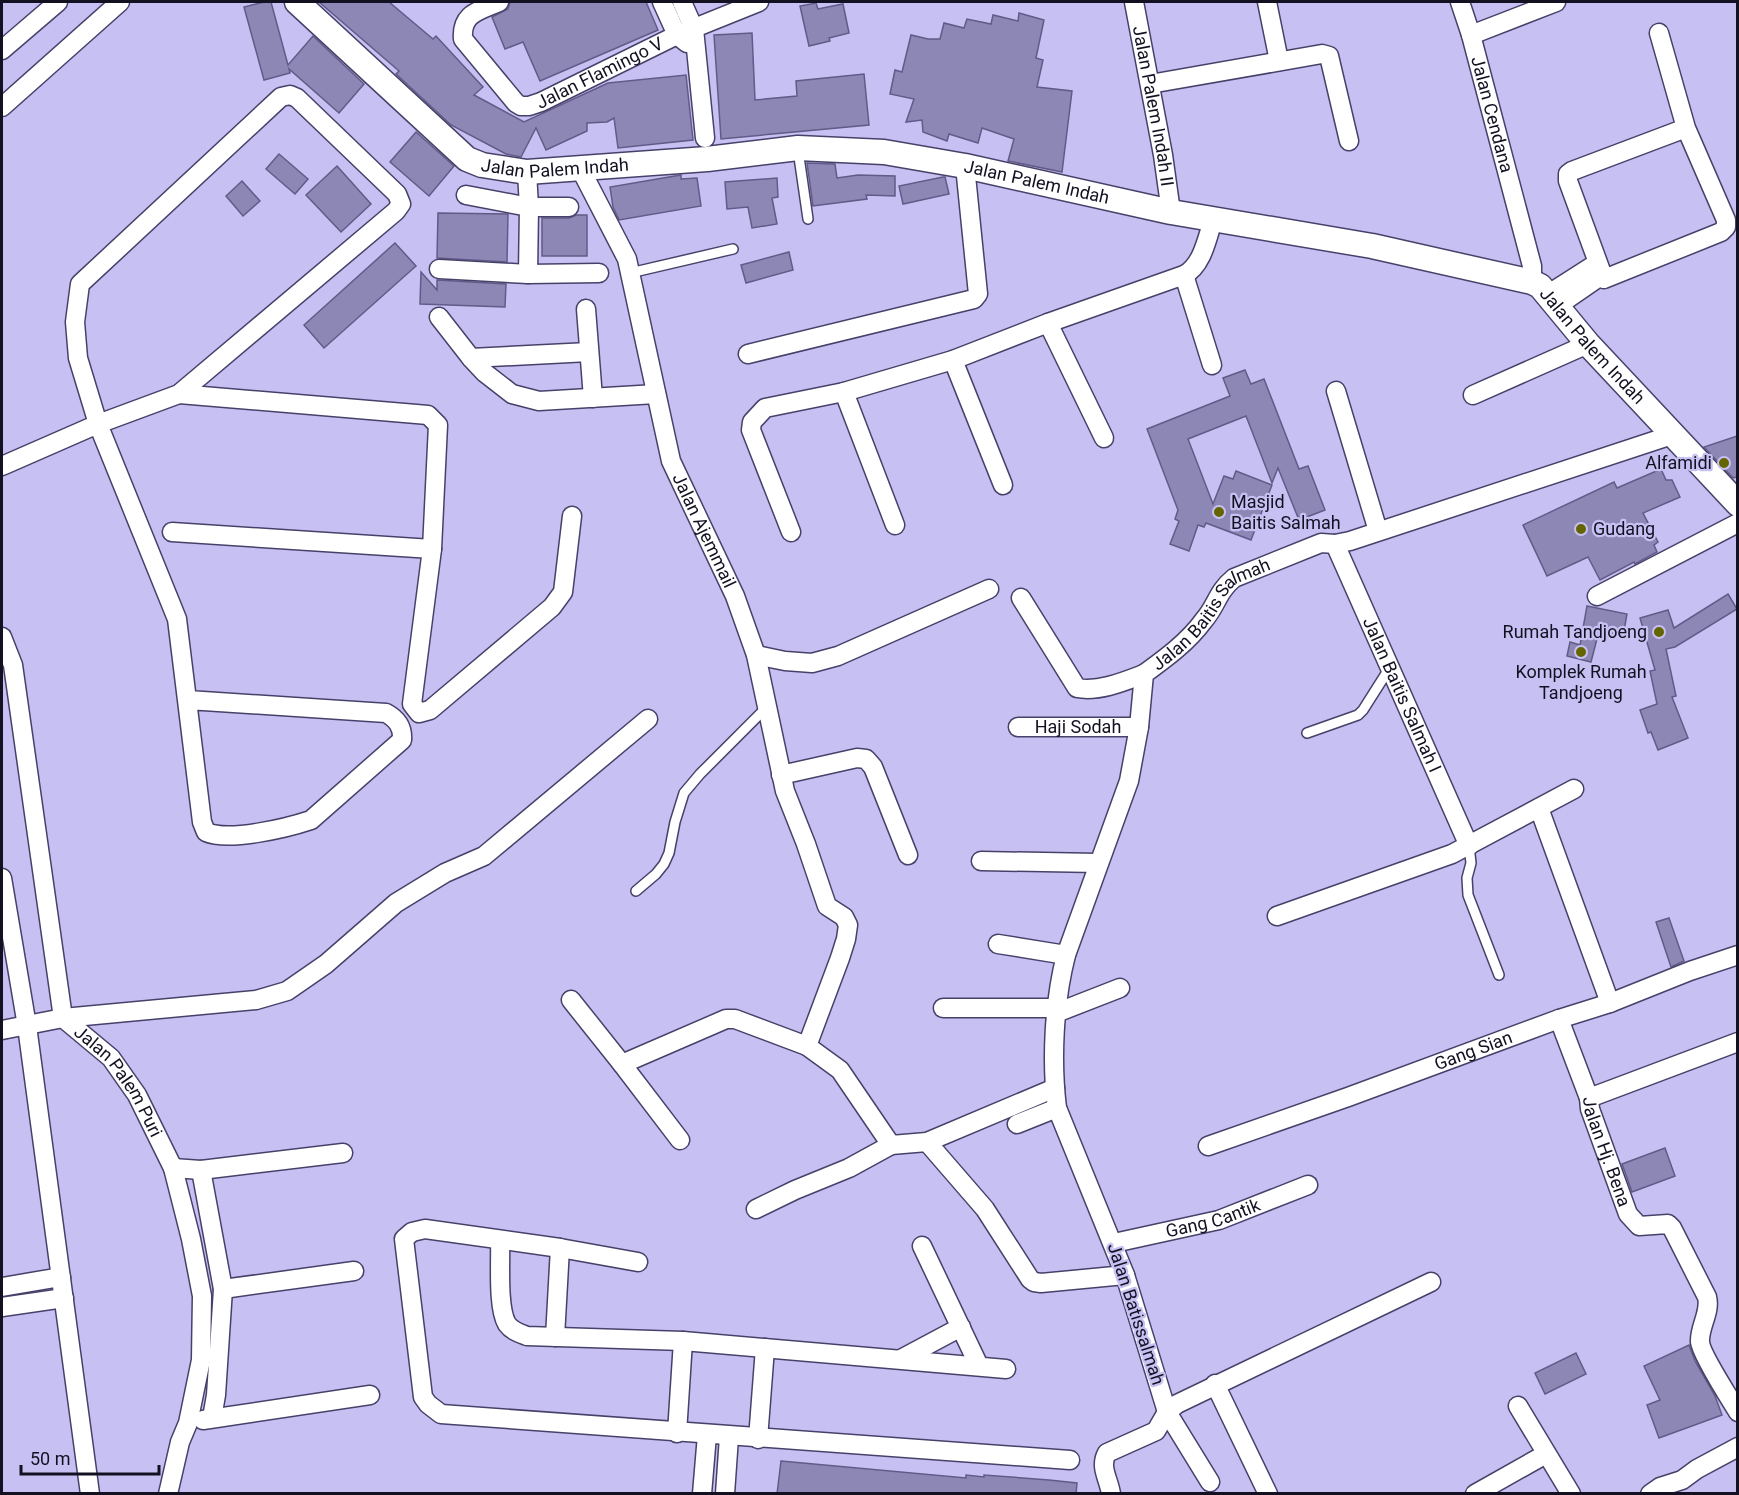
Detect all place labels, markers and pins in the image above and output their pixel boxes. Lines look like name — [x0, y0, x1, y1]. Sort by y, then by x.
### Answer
place label: Alfamidi — [1645, 452, 1712, 473]
marker: Alfamidi — [1717, 456, 1731, 470]
place label: Masjid Baitis Salmah — [1231, 491, 1341, 533]
marker: Masjid Baitis Salmah — [1212, 505, 1226, 519]
place label: Gudang — [1593, 518, 1655, 539]
marker: Gudang — [1574, 522, 1588, 536]
place label: Rumah Tandjoeng — [1503, 621, 1647, 642]
marker: Rumah Tandjoeng — [1652, 625, 1666, 639]
marker: Komplek Rumah Tandjoeng — [1574, 645, 1588, 659]
place label: Komplek Rumah Tandjoeng — [1515, 661, 1647, 703]

